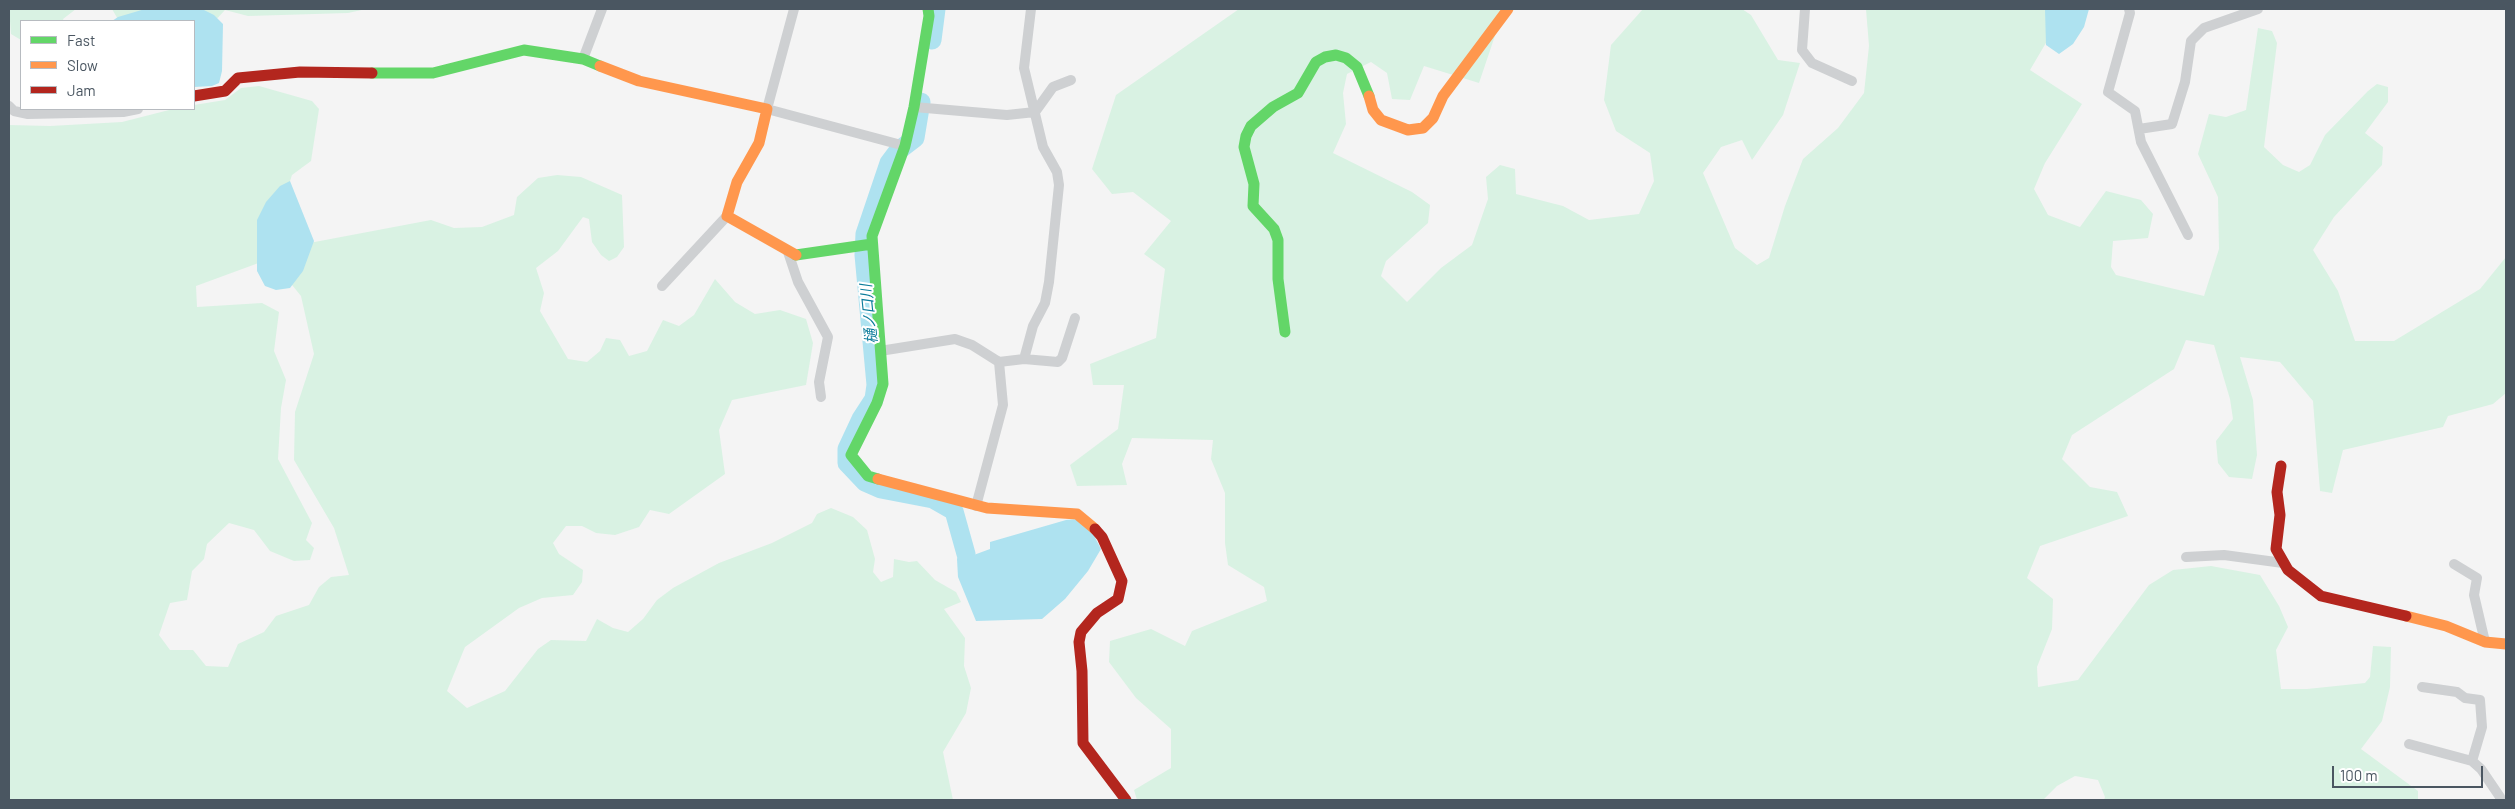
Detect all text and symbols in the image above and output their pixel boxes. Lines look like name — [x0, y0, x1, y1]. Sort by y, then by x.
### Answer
legend — [20, 20, 195, 110]
text: Fast — [67, 31, 95, 49]
text: Slow — [67, 56, 98, 74]
text: Jam — [67, 81, 96, 99]
water label: 樋ノ口川 — [857, 283, 881, 345]
scale bar — [2335, 756, 2486, 788]
text: 100 m — [2340, 766, 2378, 784]

